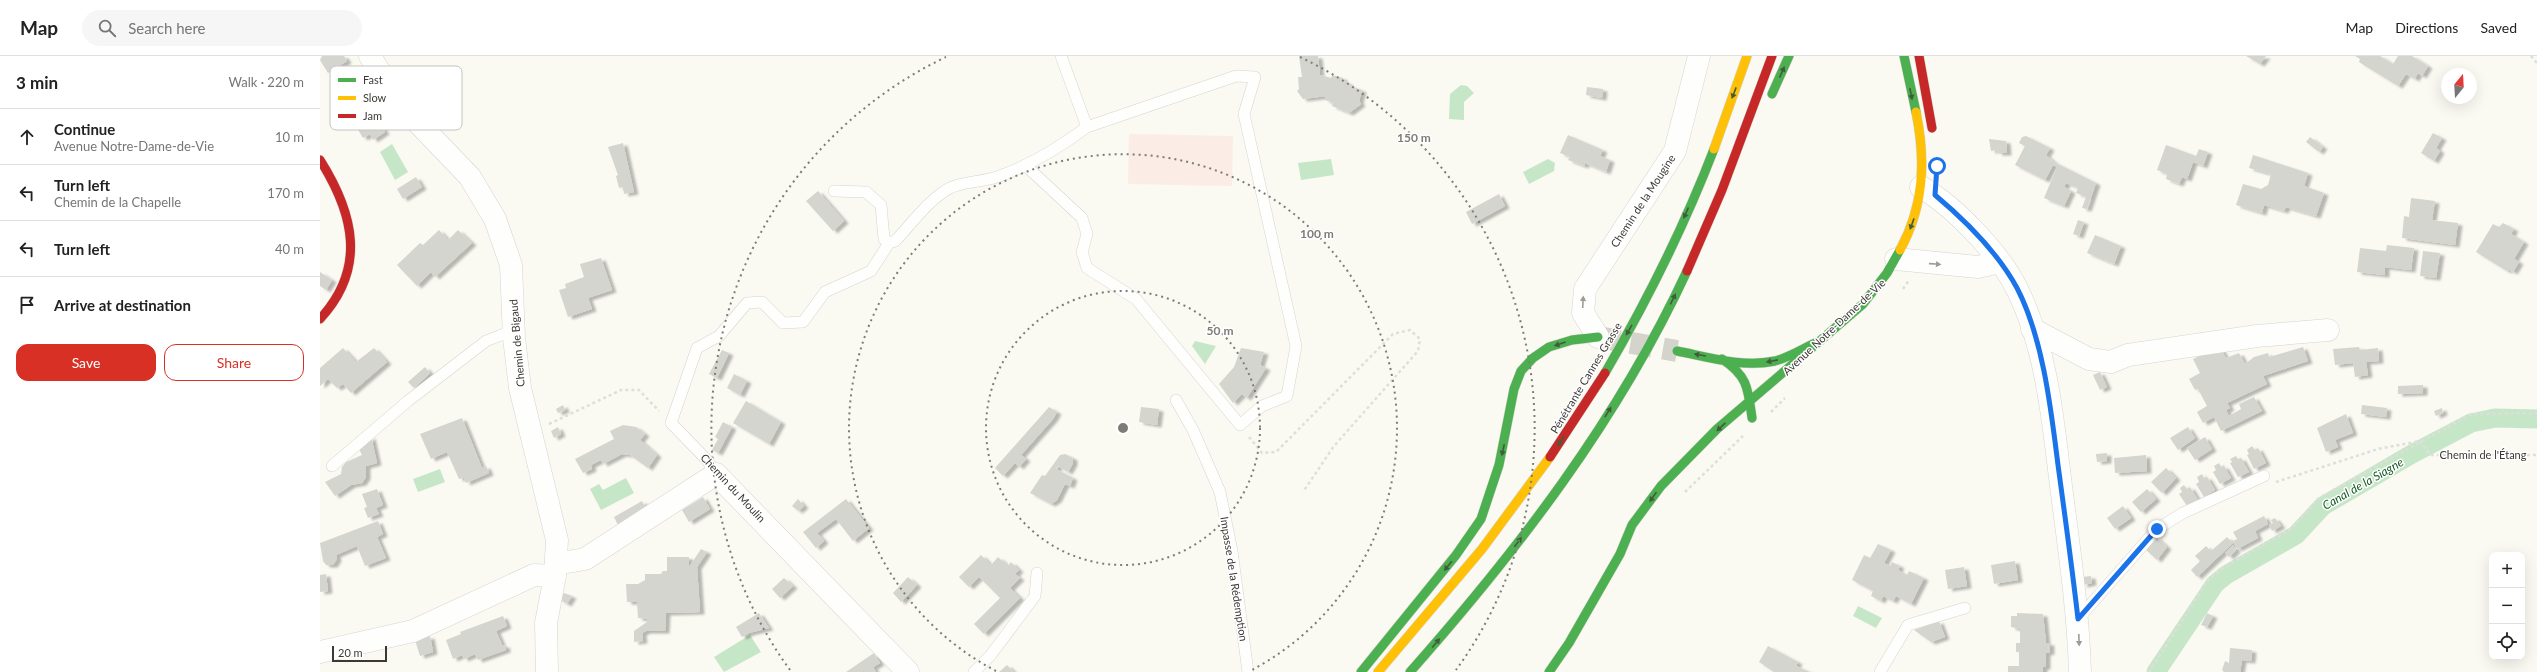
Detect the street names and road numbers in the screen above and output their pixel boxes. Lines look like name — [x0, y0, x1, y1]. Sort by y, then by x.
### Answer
street label: Chemin de la Mougine — [1608, 152, 1678, 250]
street label: Avenue Notre-Dame-de-Vie — [1780, 276, 1888, 378]
street label: Chemin de Bigaud — [506, 299, 527, 387]
street label: Pénétrante Cannes Grasse — [1547, 320, 1624, 436]
street label: Chemin de l'Étang — [2440, 448, 2527, 461]
street label: Chemin du Moulin — [698, 451, 768, 525]
street label: Impasse de la Rédemption — [1218, 516, 1251, 642]

